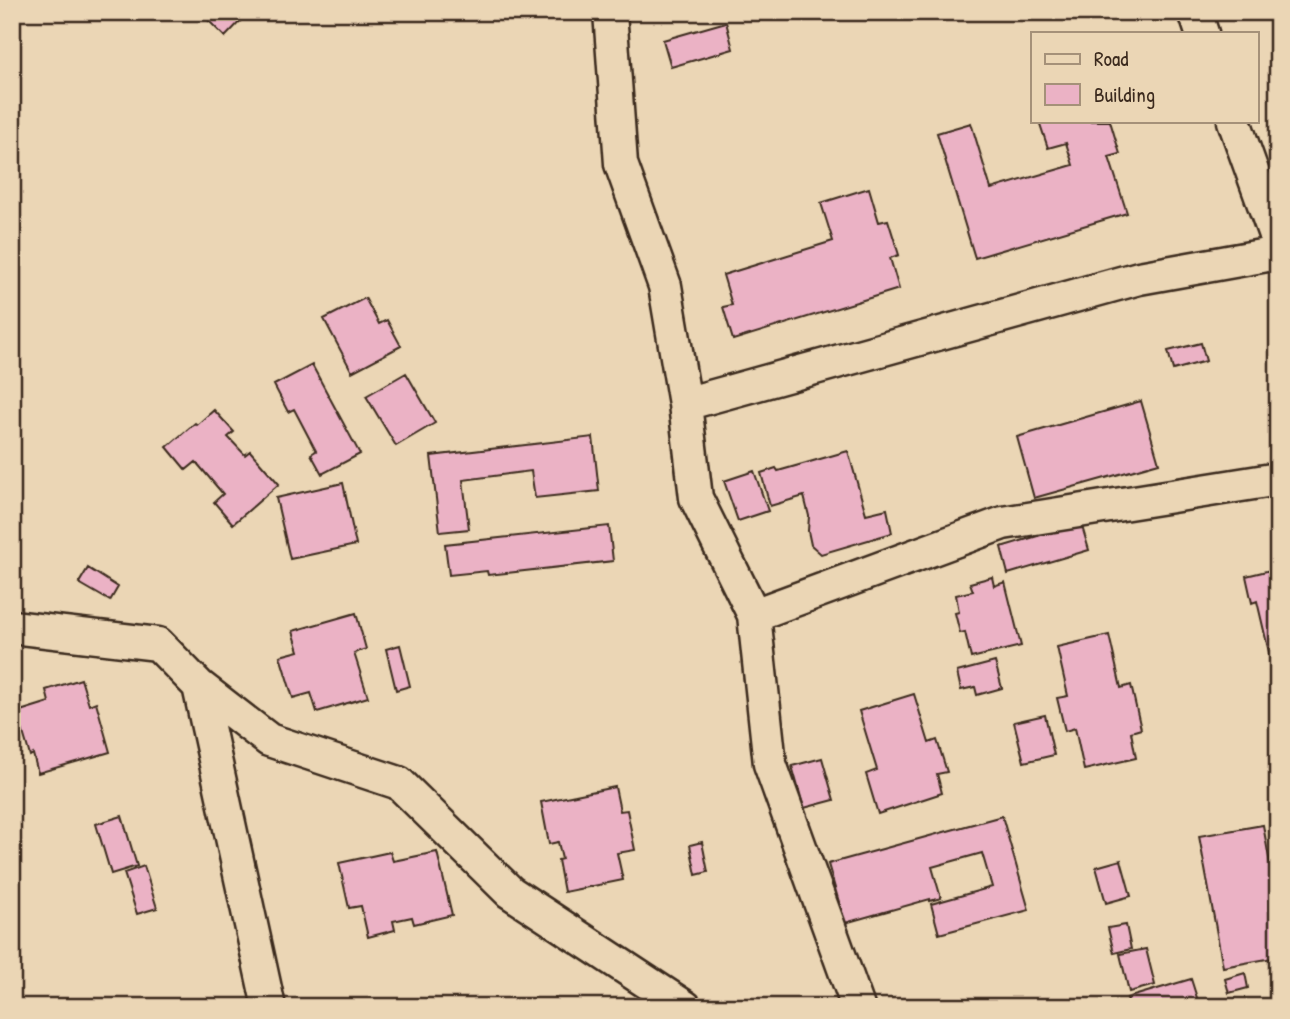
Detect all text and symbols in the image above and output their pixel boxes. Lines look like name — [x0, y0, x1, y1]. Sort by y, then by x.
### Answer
legend — [1031, 32, 1258, 122]
text: Road — [1094, 44, 1128, 73]
text: Building — [1094, 80, 1155, 109]

